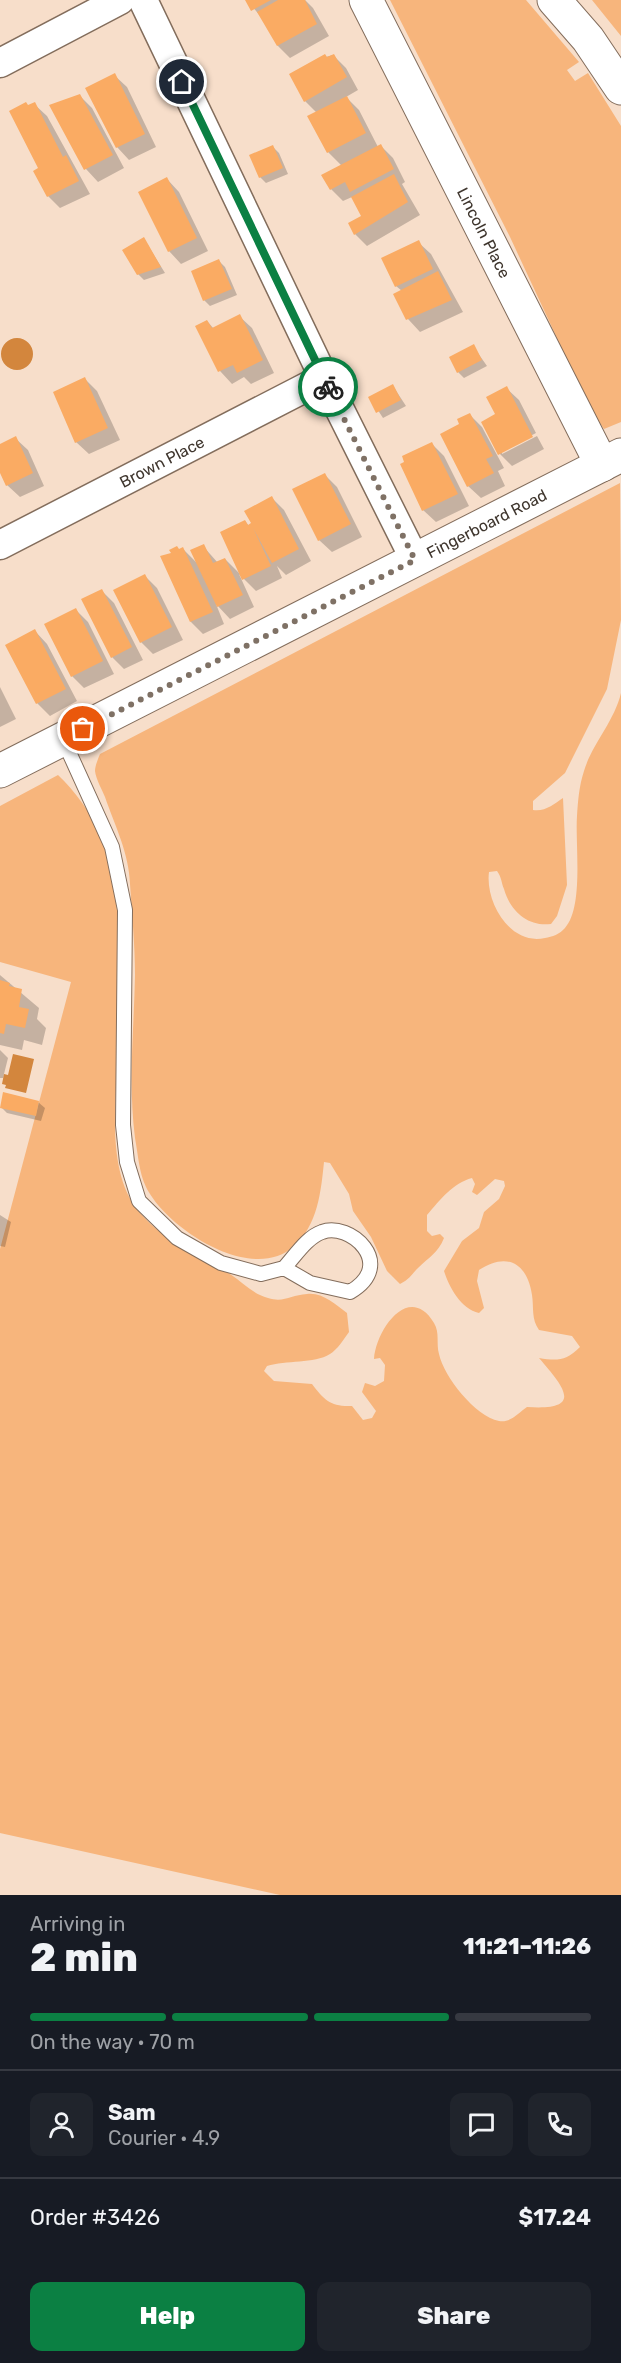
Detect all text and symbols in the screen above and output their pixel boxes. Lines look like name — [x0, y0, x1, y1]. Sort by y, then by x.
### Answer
pin — [156, 56, 207, 107]
icon: home — [165, 65, 198, 98]
street label: Lincoln Place — [453, 184, 515, 281]
courier — [298, 357, 358, 417]
icon: bike — [312, 371, 345, 404]
street label: Brown Place — [116, 432, 207, 491]
street label: Fingerboard Road — [423, 485, 550, 562]
pin — [57, 703, 108, 754]
icon: bag — [66, 712, 99, 745]
text: Arriving in — [30, 1912, 125, 1936]
text: 11:21–11:26 — [463, 1933, 591, 1960]
text: 2 min — [30, 1935, 138, 1981]
text: On the way · 70 m — [30, 2030, 195, 2054]
button: person — [30, 2093, 93, 2156]
button: chat — [450, 2093, 513, 2156]
button: phone — [528, 2093, 591, 2156]
text: Sam — [108, 2099, 156, 2126]
text: Courier · 4.9 — [108, 2126, 220, 2150]
text: Order #3426 — [30, 2204, 160, 2231]
text: $17.24 — [519, 2204, 591, 2231]
button: Help — [30, 2282, 305, 2351]
button: Share — [317, 2282, 591, 2351]

